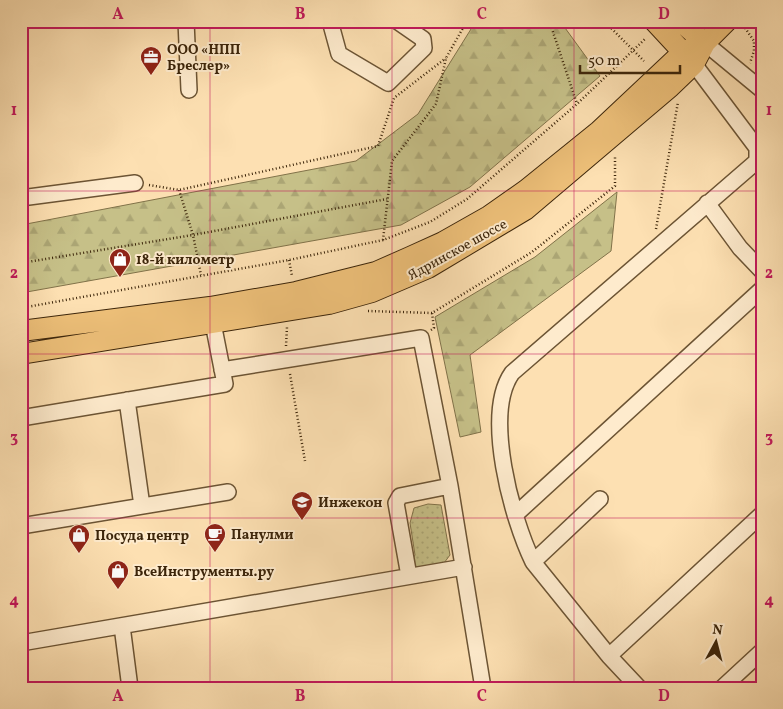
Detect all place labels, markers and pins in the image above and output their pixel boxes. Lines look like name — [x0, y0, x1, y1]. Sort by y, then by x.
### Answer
place label: ООО «НПП Бреслер» — [167, 41, 241, 76]
office icon: ООО «НПП Бреслер» — [139, 45, 163, 76]
shop icon: 18-й километр — [108, 247, 132, 278]
place label: 18-й километр — [136, 251, 235, 270]
school or university icon: Инжекон — [290, 490, 314, 521]
place label: Инжекон — [318, 494, 382, 513]
cafe icon: Панулми — [203, 522, 227, 553]
shop icon: Посуда центр — [67, 523, 91, 554]
place label: Панулми — [231, 526, 293, 545]
place label: Посуда центр — [95, 527, 189, 546]
shop icon: ВсеИнструменты.ру — [106, 559, 130, 590]
place label: ВсеИнструменты.ру — [134, 563, 274, 582]

